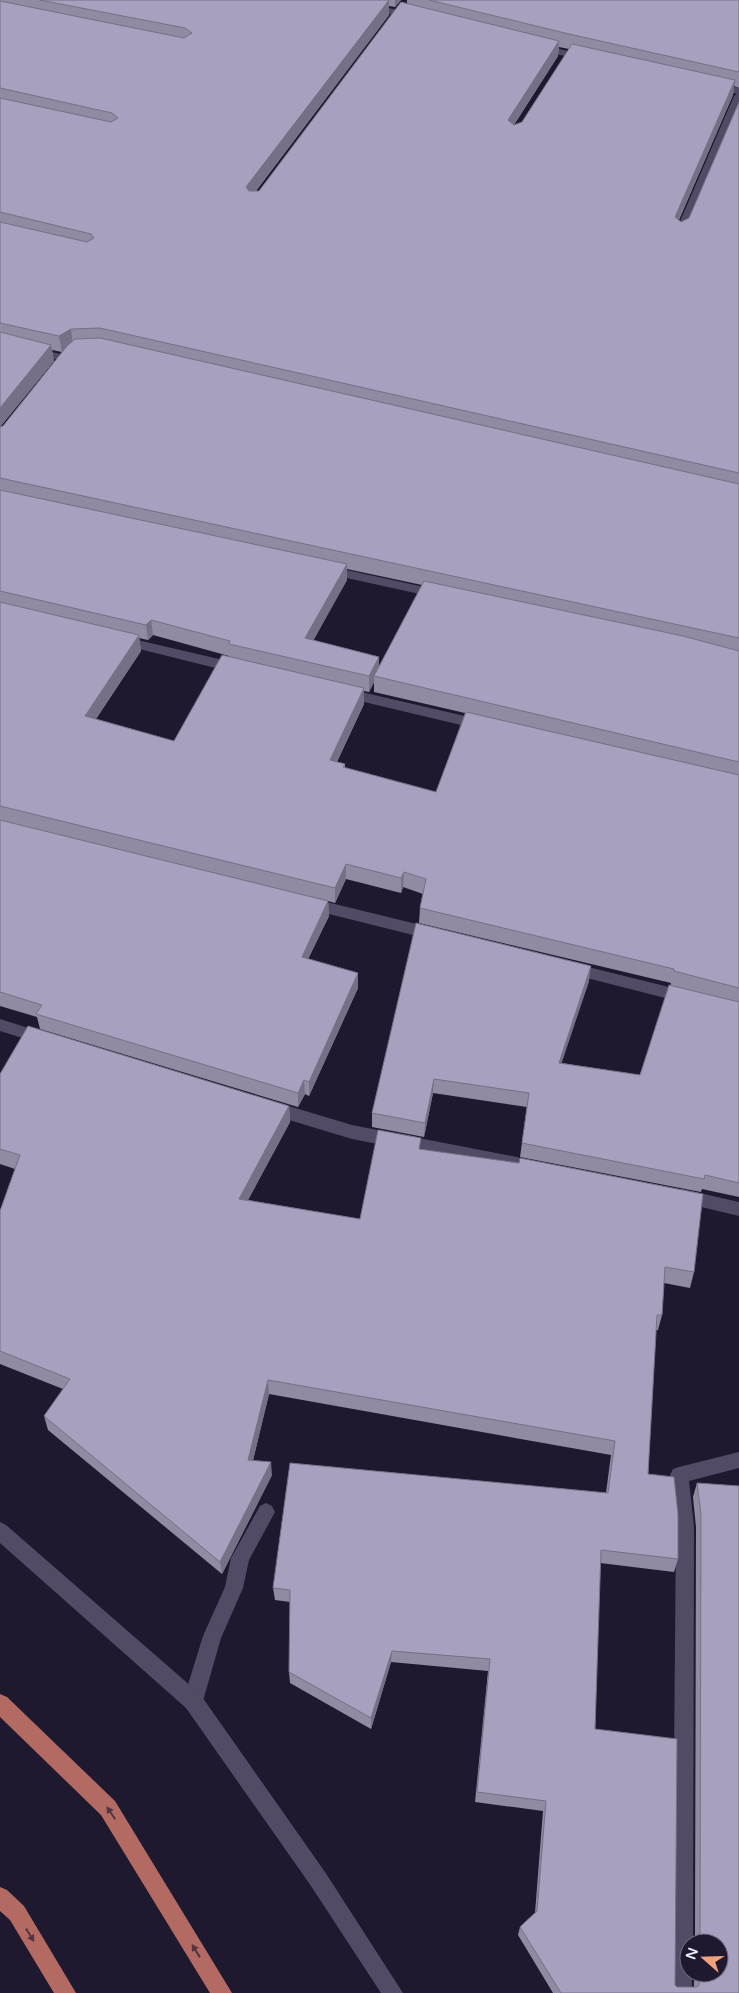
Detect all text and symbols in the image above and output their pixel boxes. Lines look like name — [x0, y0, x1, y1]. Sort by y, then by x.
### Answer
one-way arrow — [106, 1806, 116, 1820]
one-way arrow — [25, 1928, 35, 1941]
north arrow — [679, 1933, 729, 1983]
one-way arrow — [192, 1945, 201, 1958]
text: N — [682, 1946, 702, 1962]

